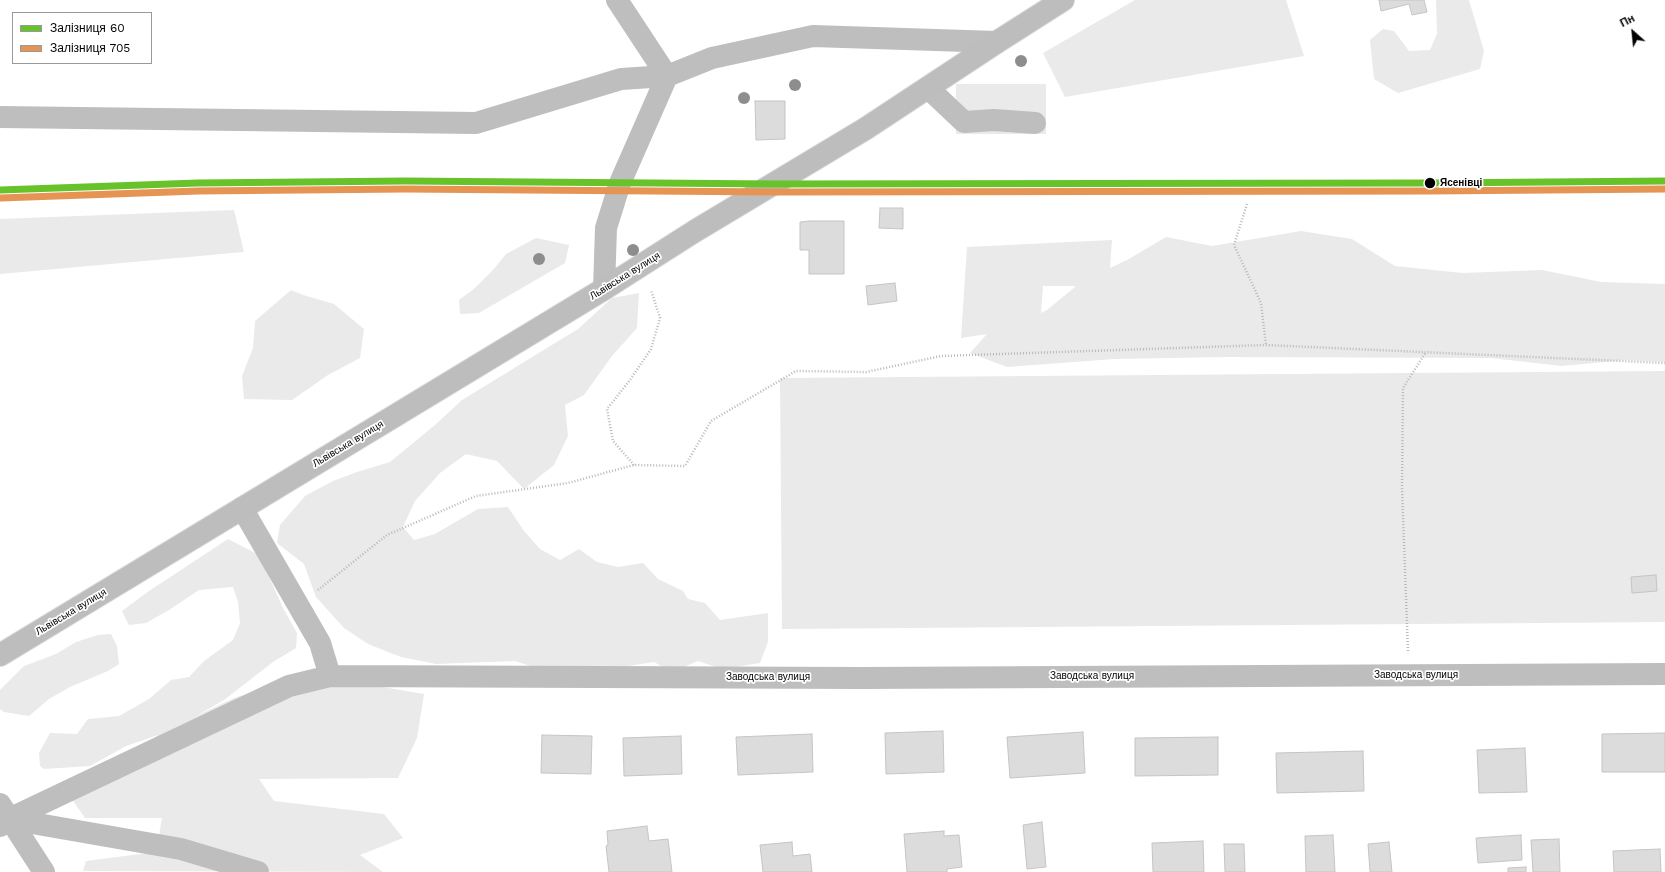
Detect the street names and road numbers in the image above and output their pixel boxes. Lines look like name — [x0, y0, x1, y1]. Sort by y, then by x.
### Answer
street label: Львівська вулиця — [588, 250, 662, 302]
street label: Львівська вулиця — [310, 418, 386, 470]
street label: Львівська вулиця — [33, 586, 109, 638]
street label: Заводська вулиця — [1374, 669, 1458, 681]
street label: Заводська вулиця — [1050, 670, 1134, 682]
street label: Заводська вулиця — [726, 671, 810, 683]

